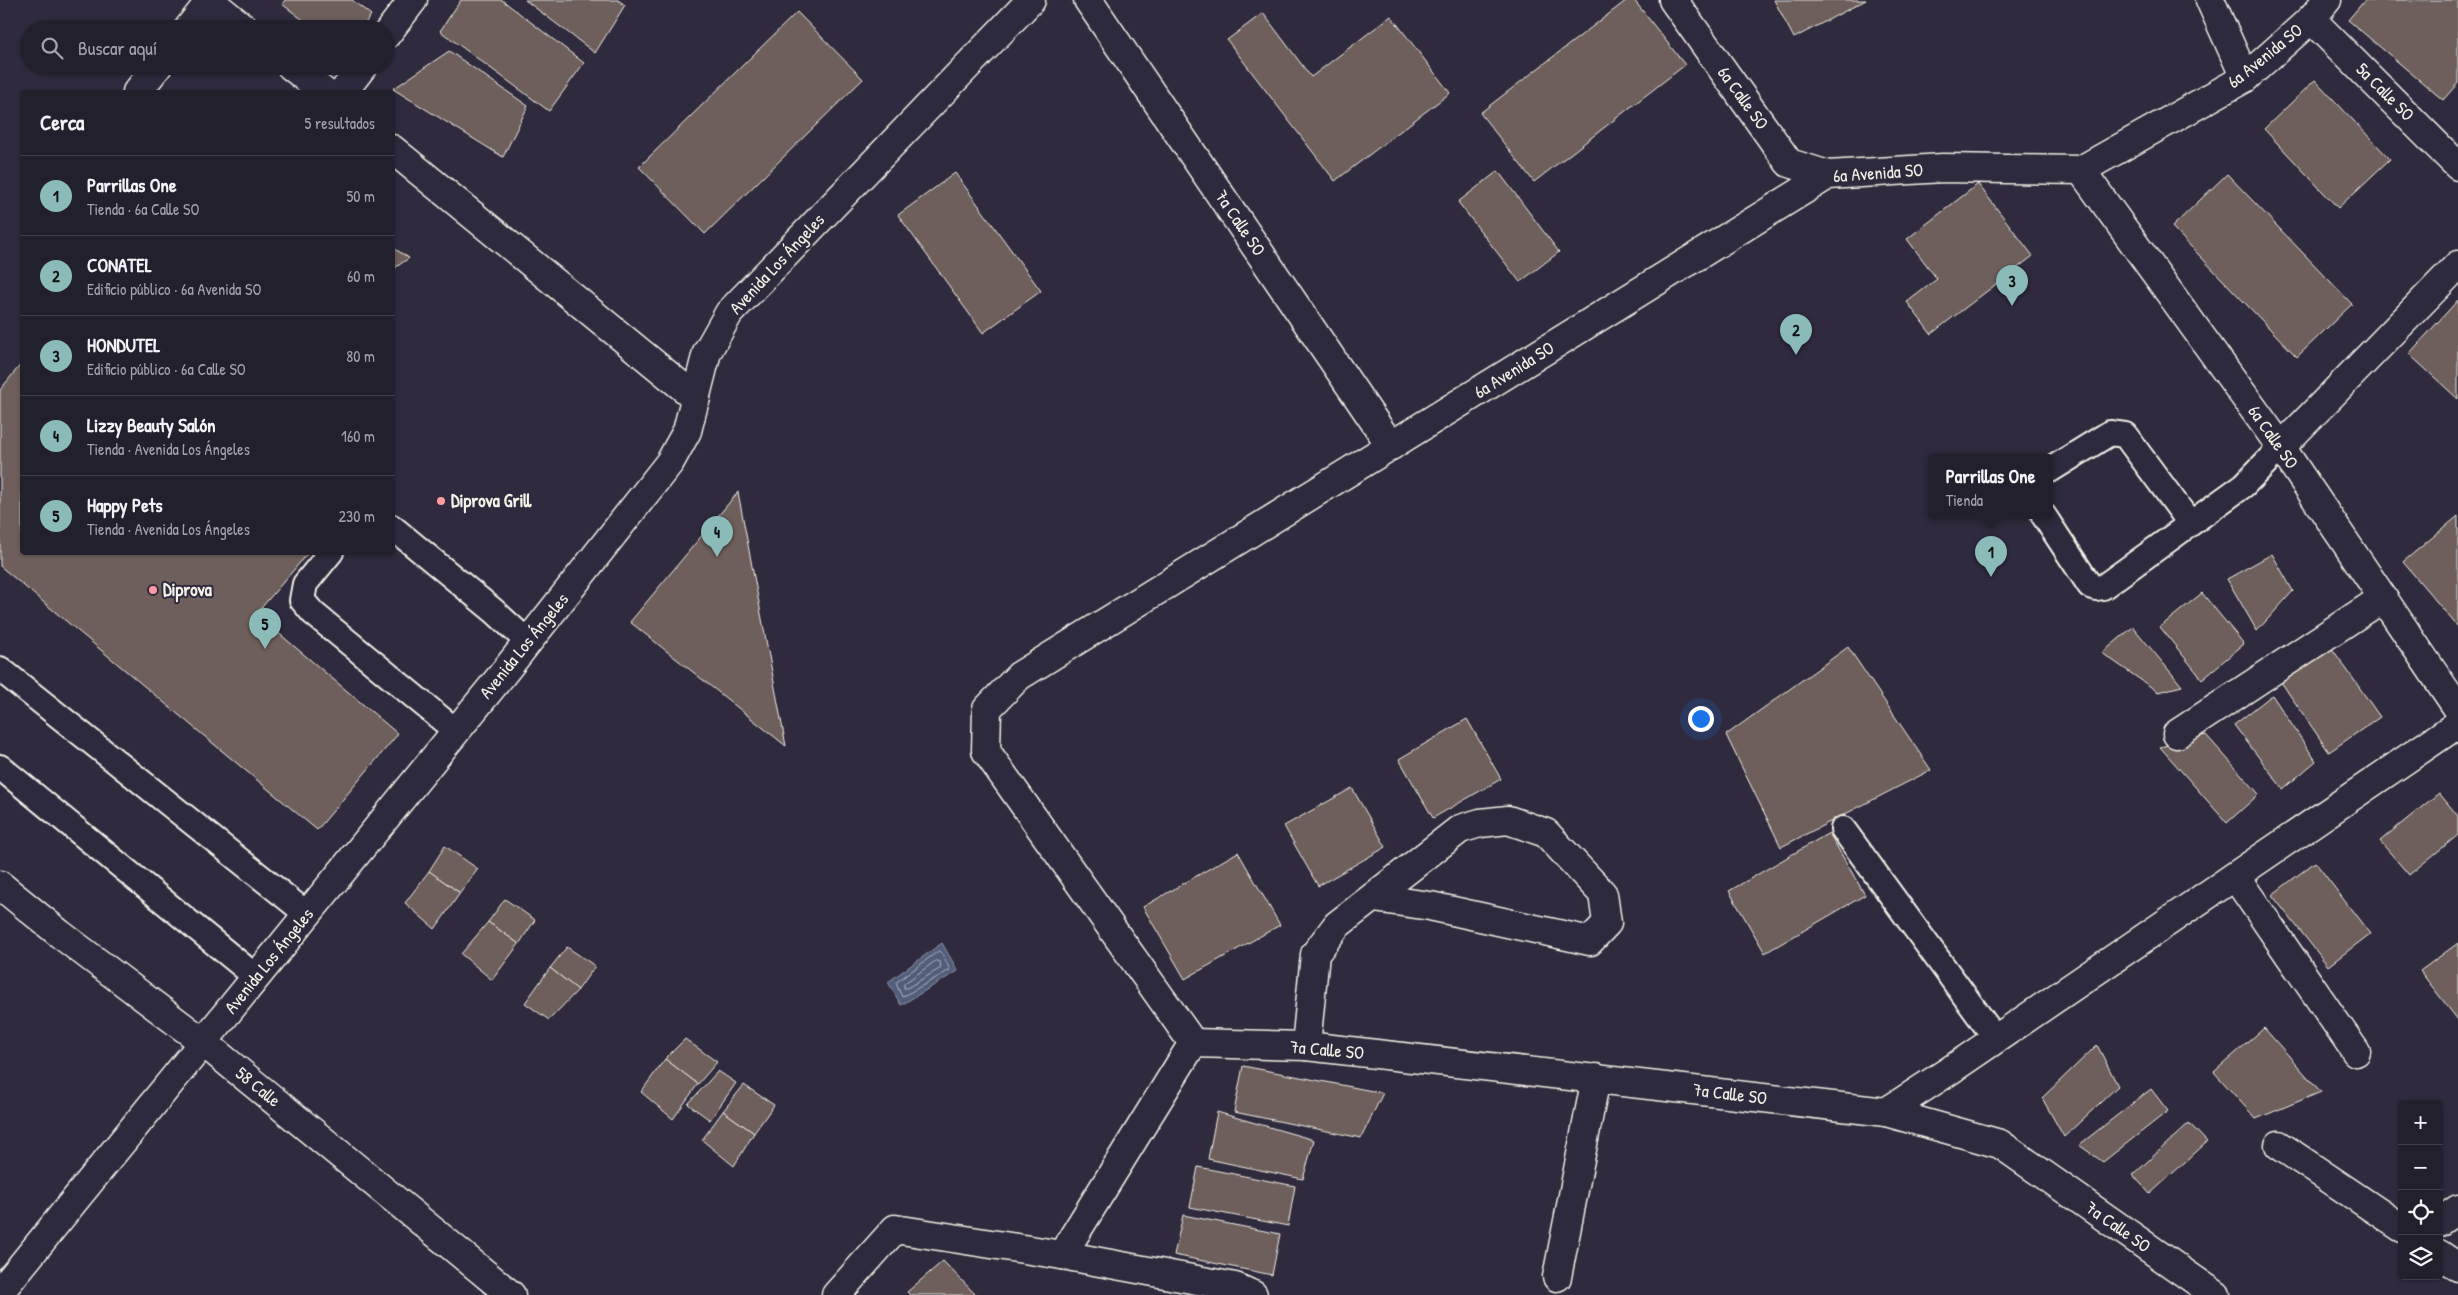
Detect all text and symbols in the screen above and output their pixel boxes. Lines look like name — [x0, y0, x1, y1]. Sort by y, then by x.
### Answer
street label: 6a Avenida SO — [2222, 18, 2308, 94]
search box — [20, 20, 395, 75]
icon: search — [38, 34, 66, 62]
text: Buscar aquí — [78, 35, 157, 61]
street label: 5a Calle SO — [2351, 57, 2420, 126]
street label: 6a Calle SO — [1712, 61, 1775, 134]
text: Cerca — [40, 108, 84, 137]
text: 5 resultados — [305, 112, 375, 134]
street label: 6a Avenida SO — [1832, 157, 1924, 188]
text: Parrillas One — [87, 172, 177, 198]
text: 1 — [53, 185, 59, 207]
text: 50 m — [347, 185, 375, 207]
street label: 7a Calle SO — [1209, 185, 1272, 261]
text: Tienda · 6a Calle SO — [87, 198, 199, 220]
street label: Avenida Los Ángeles — [723, 208, 830, 320]
text: CONATEL — [87, 252, 152, 278]
text: 2 — [52, 265, 60, 287]
text: 60 m — [347, 265, 375, 287]
pin: 3 — [1996, 265, 2028, 306]
text: Edificio público · 6a Avenida SO — [87, 278, 261, 300]
pin: 2 — [1780, 314, 1812, 355]
text: HONDUTEL — [87, 332, 160, 358]
street label: 6a Avenida SO — [1469, 335, 1559, 404]
text: 3 — [52, 345, 60, 367]
text: 80 m — [346, 345, 375, 367]
text: Edificio público · 6a Calle SO — [87, 358, 246, 380]
street label: 6a Calle SO — [2242, 400, 2304, 474]
text: Lizzy Beauty Salón — [87, 412, 216, 438]
text: 4 — [53, 425, 59, 447]
text: 160 m — [341, 425, 375, 447]
text: Tienda · Avenida Los Ángeles — [87, 438, 250, 460]
popup — [1928, 454, 2053, 519]
text: Parrillas One — [1946, 463, 2035, 489]
place label: Diprova Grill — [451, 488, 532, 514]
text: Tienda — [1946, 489, 1983, 511]
text: Happy Pets — [87, 492, 163, 518]
marker: Diprova Grill — [435, 495, 447, 507]
text: 5 — [53, 505, 59, 527]
text: 230 m — [339, 505, 375, 527]
pin: 4 — [701, 516, 733, 557]
text: Tienda · Avenida Los Ángeles — [87, 518, 250, 540]
pin: 1 — [1975, 536, 2007, 577]
place label: Diprova — [163, 577, 213, 603]
marker: Diprova — [147, 584, 159, 596]
street label: Avenida Los Ángeles — [473, 587, 574, 704]
pin: 5 — [249, 608, 281, 649]
your location — [1688, 706, 1714, 732]
street label: Avenida Los Ángeles — [218, 902, 319, 1019]
street label: 7a Calle SO — [1289, 1034, 1365, 1065]
street label: 58 Calle — [230, 1061, 286, 1112]
street label: 7a Calle SO — [1692, 1077, 1768, 1110]
map controls — [2398, 1100, 2443, 1280]
button: + — [2398, 1100, 2443, 1145]
button: − — [2398, 1145, 2443, 1190]
button: locate — [2398, 1190, 2443, 1235]
street label: 7a Calle SO — [2081, 1195, 2156, 1258]
button: layers — [2398, 1235, 2443, 1280]

